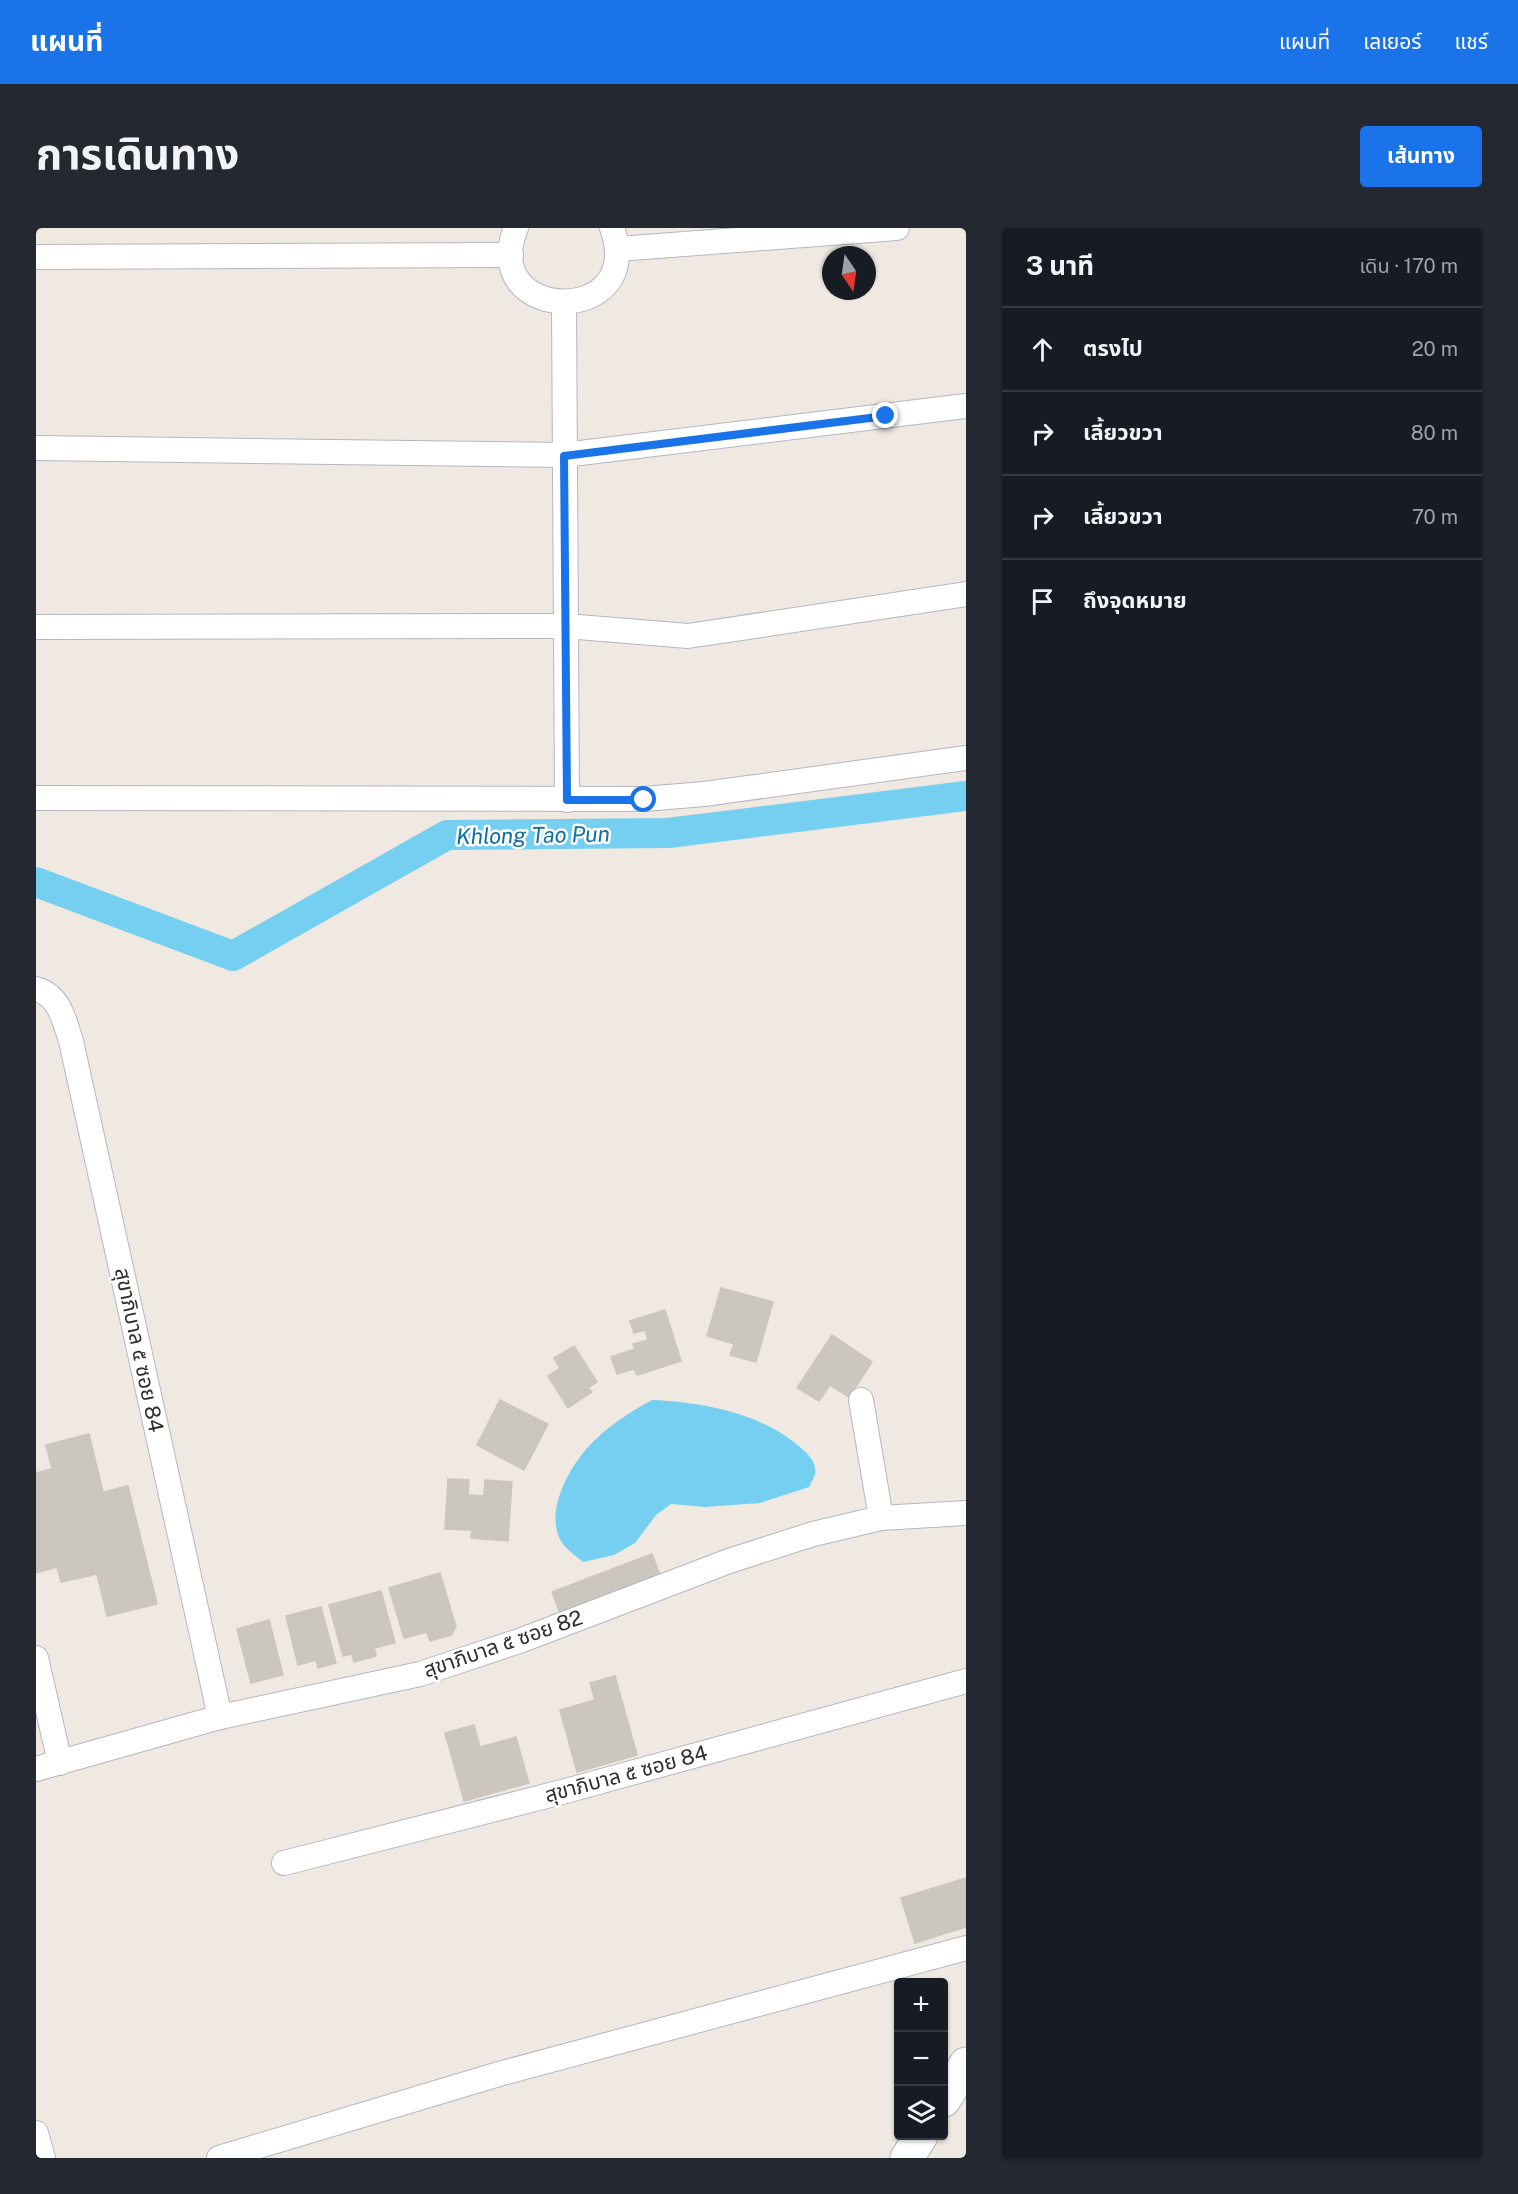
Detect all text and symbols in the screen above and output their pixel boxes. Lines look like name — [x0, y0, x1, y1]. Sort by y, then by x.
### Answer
text: แผนที่ — [30, 24, 103, 57]
text: แผนที่ — [1279, 29, 1330, 54]
text: เลเยอร์ — [1363, 29, 1422, 54]
text: แชร์ — [1455, 29, 1488, 54]
button: เส้นทาง — [1360, 126, 1482, 187]
text: การเดินทาง — [36, 129, 239, 178]
north arrow — [822, 246, 876, 300]
text: 3 นาที — [1026, 250, 1094, 281]
text: เดิน · 170 m — [1359, 254, 1458, 278]
icon: ahead — [1026, 333, 1059, 366]
text: ตรงไป — [1083, 335, 1143, 361]
text: 20 m — [1412, 337, 1458, 361]
route end — [872, 402, 898, 428]
icon: right — [1026, 417, 1059, 450]
text: เลี้ยวขวา — [1083, 419, 1163, 445]
text: 80 m — [1411, 421, 1458, 445]
icon: right — [1026, 501, 1059, 534]
text: เลี้ยวขวา — [1083, 503, 1163, 529]
text: 70 m — [1412, 505, 1458, 529]
icon: arrive — [1026, 585, 1059, 618]
text: ถึงจุดหมาย — [1083, 587, 1187, 613]
route start — [630, 786, 656, 812]
water label: Khlong Tao Pun — [456, 821, 610, 849]
street label: สุขาภิบาล ๕ ซอย 84 — [109, 1265, 169, 1435]
street label: สุขาภิบาล ๕ ซอย 82 — [420, 1605, 586, 1683]
street label: สุขาภิบาล ๕ ซอย 84 — [542, 1740, 710, 1808]
map controls — [894, 1978, 948, 2140]
button: + — [894, 1978, 948, 2032]
button: − — [894, 2032, 948, 2086]
button: layers — [894, 2086, 948, 2140]

